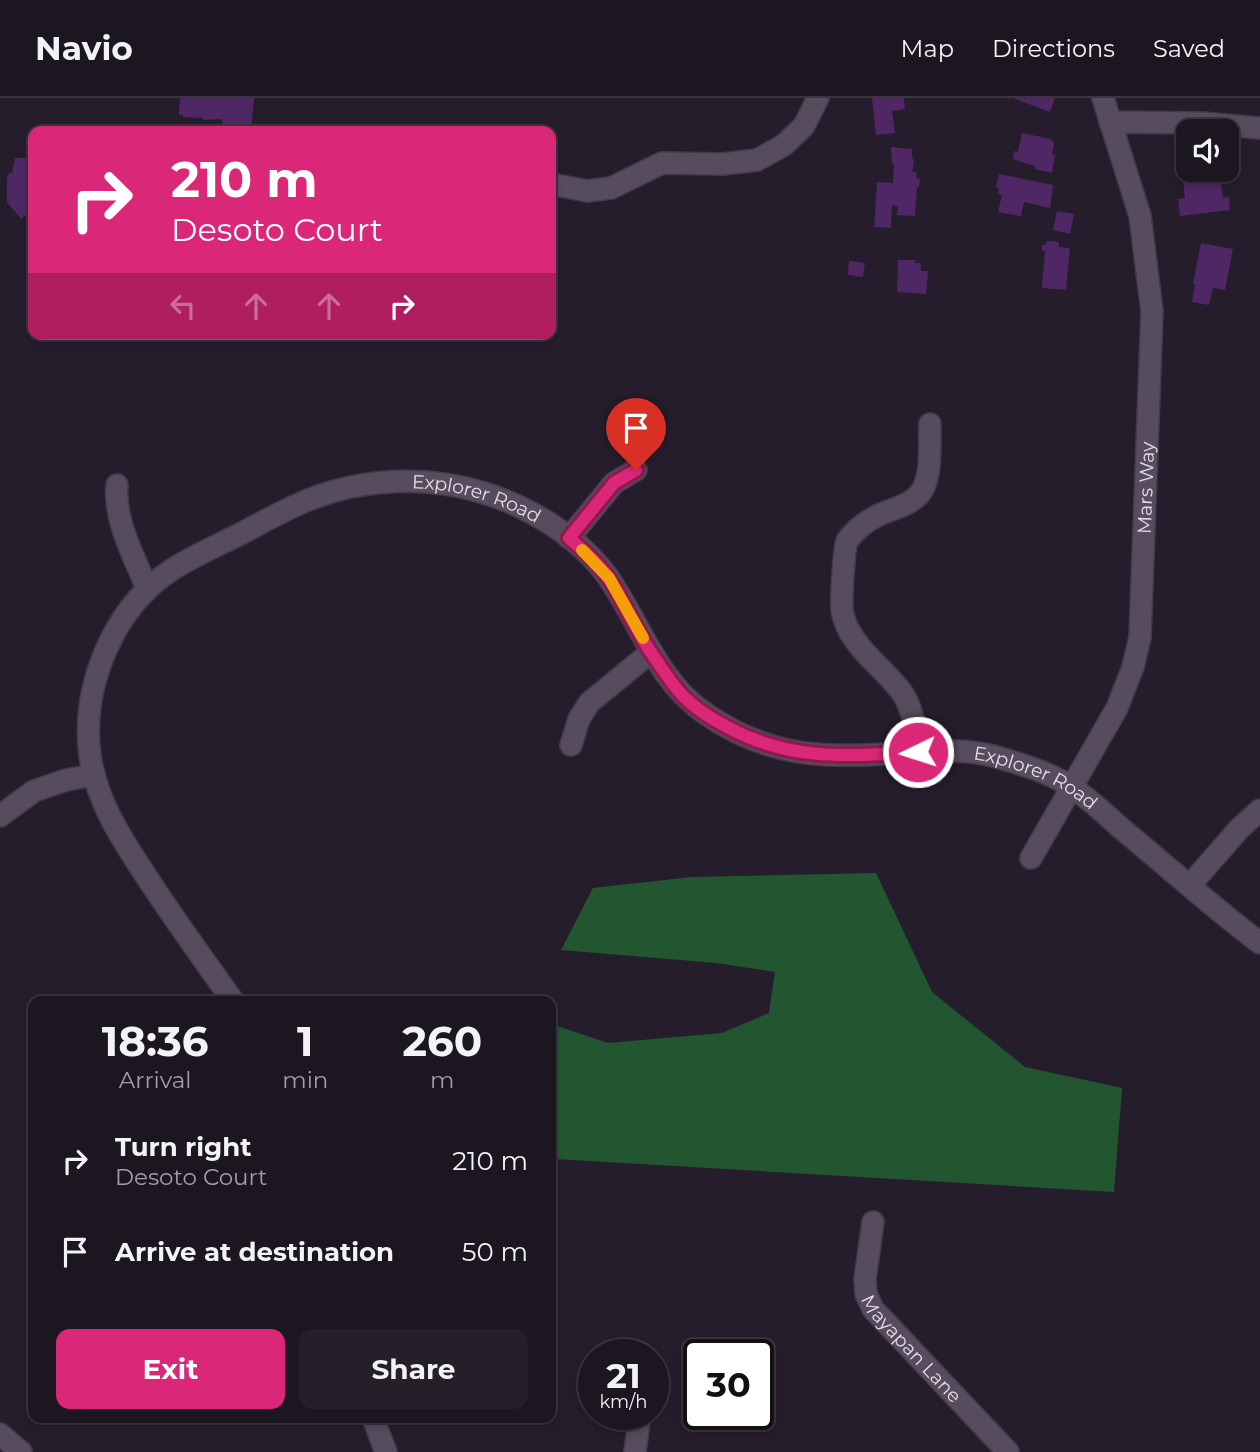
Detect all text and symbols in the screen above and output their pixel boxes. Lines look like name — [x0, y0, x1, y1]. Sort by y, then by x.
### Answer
text: Navio — [35, 28, 133, 68]
text: Map — [901, 34, 954, 63]
text: Directions — [992, 34, 1115, 63]
text: Saved — [1153, 34, 1225, 63]
map controls — [1176, 119, 1239, 182]
button: sound — [1176, 119, 1239, 182]
text: 210 m — [171, 150, 318, 209]
icon: right — [56, 154, 147, 245]
text: Desoto Court — [171, 210, 383, 249]
icon: left — [164, 287, 202, 325]
icon: ahead — [237, 287, 275, 325]
icon: ahead — [310, 287, 348, 325]
icon: right — [383, 287, 421, 325]
pin — [606, 398, 666, 470]
icon: arrive — [617, 409, 655, 447]
street label: Mars Way — [1132, 441, 1159, 534]
street label: Explorer Road — [412, 470, 545, 527]
position arrow — [881, 715, 955, 789]
street label: Explorer Road — [972, 741, 1103, 814]
text: 18:36 — [102, 1015, 209, 1067]
text: 1 — [297, 1015, 314, 1067]
text: 260 — [402, 1015, 482, 1067]
text: Arrival — [119, 1066, 191, 1094]
text: min — [282, 1066, 328, 1094]
text: m — [430, 1066, 454, 1094]
text: Turn right — [115, 1131, 251, 1163]
icon: right — [56, 1142, 94, 1180]
text: 210 m — [452, 1145, 528, 1177]
text: Desoto Court — [115, 1163, 267, 1191]
icon: arrive — [56, 1233, 94, 1271]
text: Arrive at destination — [115, 1236, 394, 1268]
text: 50 m — [462, 1236, 528, 1268]
street label: Mayapan Lane — [856, 1291, 967, 1407]
button: Exit — [56, 1329, 285, 1409]
button: Share — [299, 1329, 528, 1409]
speed limit sign: 30 — [683, 1339, 774, 1430]
text: 21 — [606, 1354, 641, 1397]
text: km/h — [599, 1391, 648, 1413]

